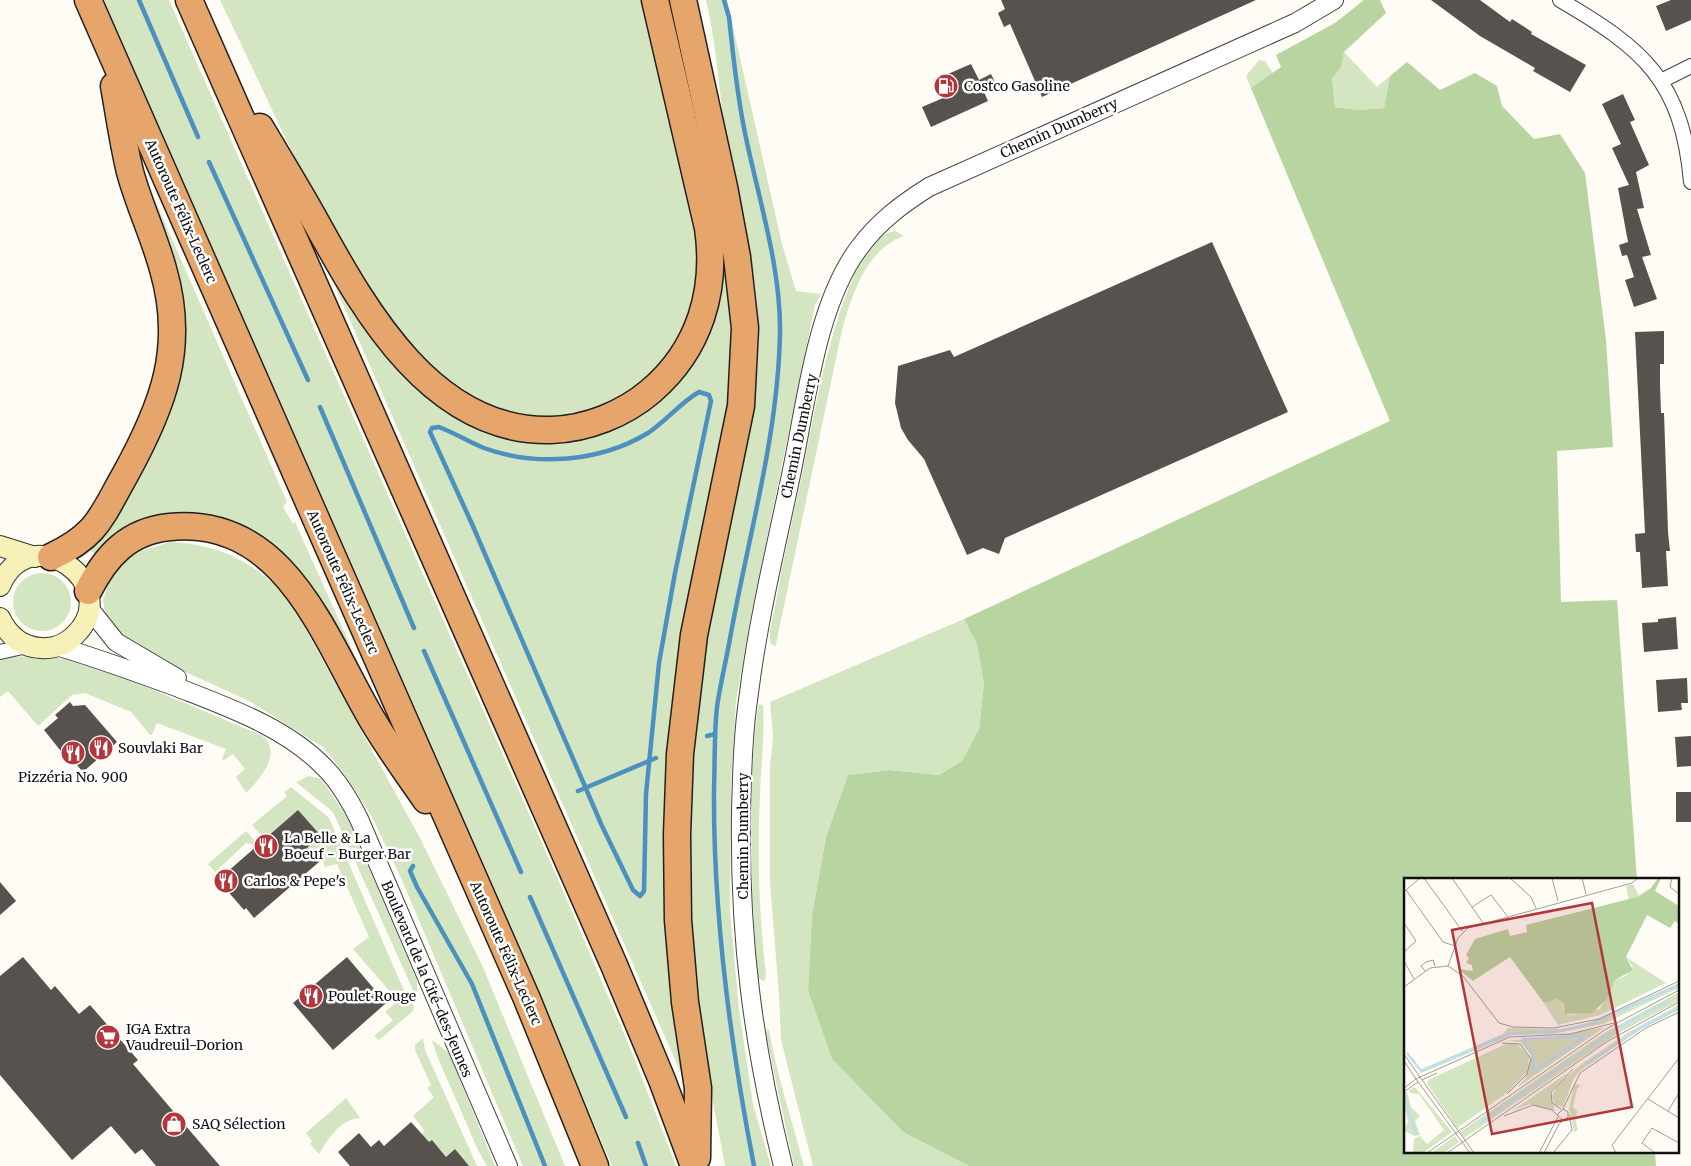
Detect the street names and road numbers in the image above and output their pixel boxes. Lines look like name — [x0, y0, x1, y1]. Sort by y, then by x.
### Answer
street label: Chemin Dumberry — [997, 94, 1121, 162]
street label: Autoroute Félix-Leclerc — [141, 135, 221, 286]
street label: Chemin Dumberry — [777, 371, 821, 500]
street label: Autoroute Félix-Leclerc — [303, 506, 383, 657]
street label: Chemin Dumberry — [734, 772, 752, 899]
street label: Autoroute Félix-Leclerc — [466, 877, 546, 1028]
street label: Boulevard de la Cité-des-Jeunes — [377, 878, 477, 1080]

